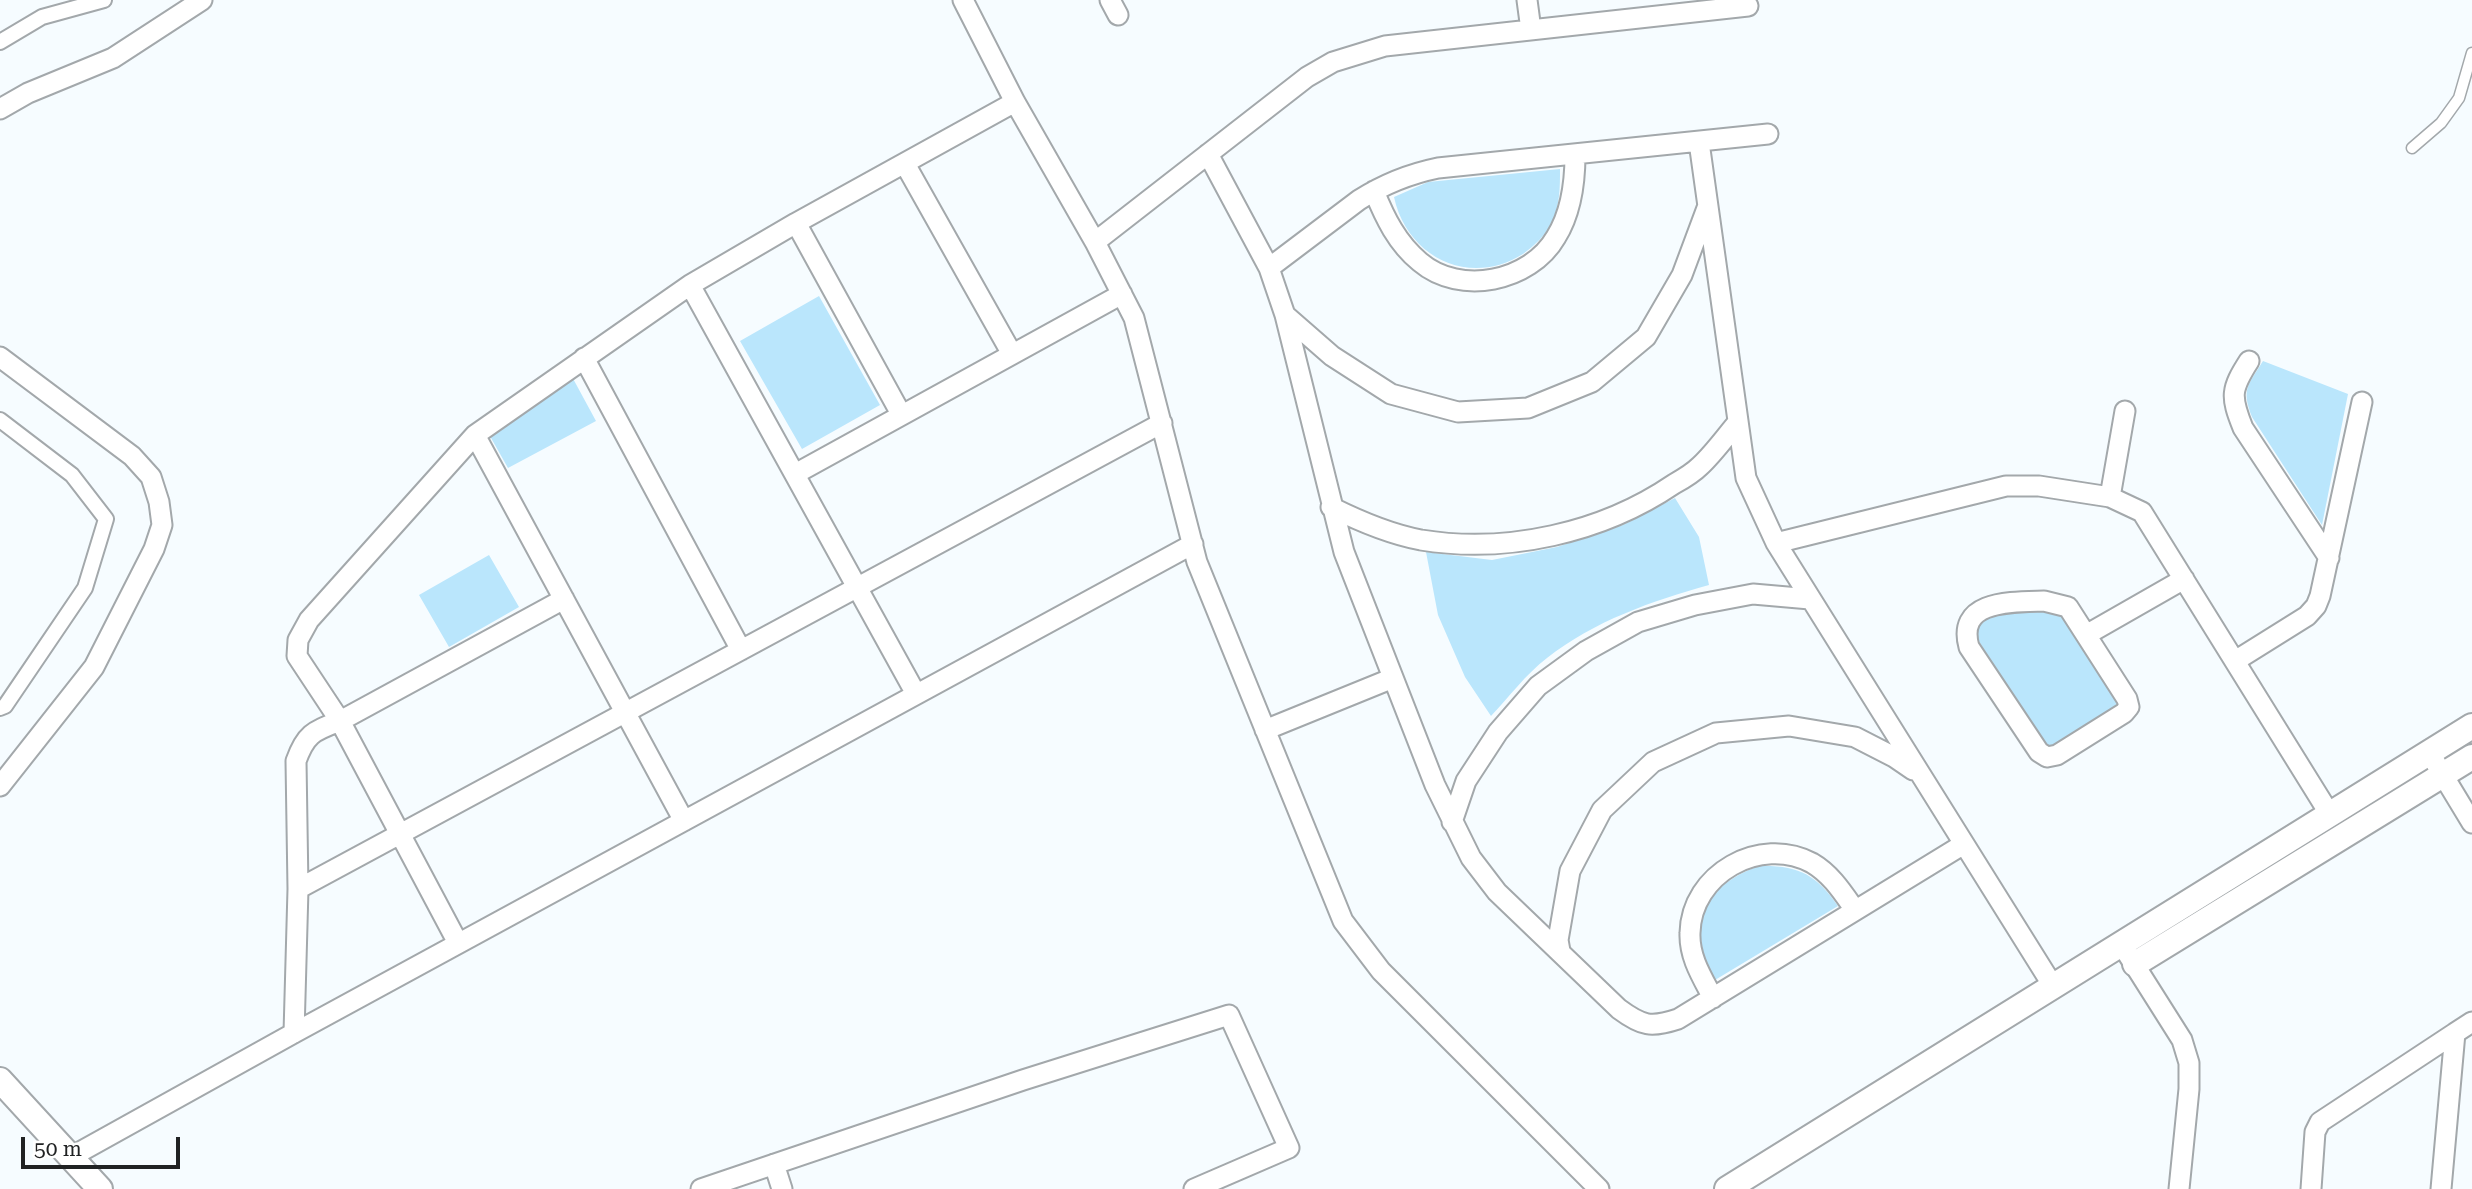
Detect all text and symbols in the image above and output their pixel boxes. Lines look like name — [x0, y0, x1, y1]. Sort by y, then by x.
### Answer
scale bar — [24, 1122, 184, 1166]
text: 50 m — [34, 1137, 82, 1161]

